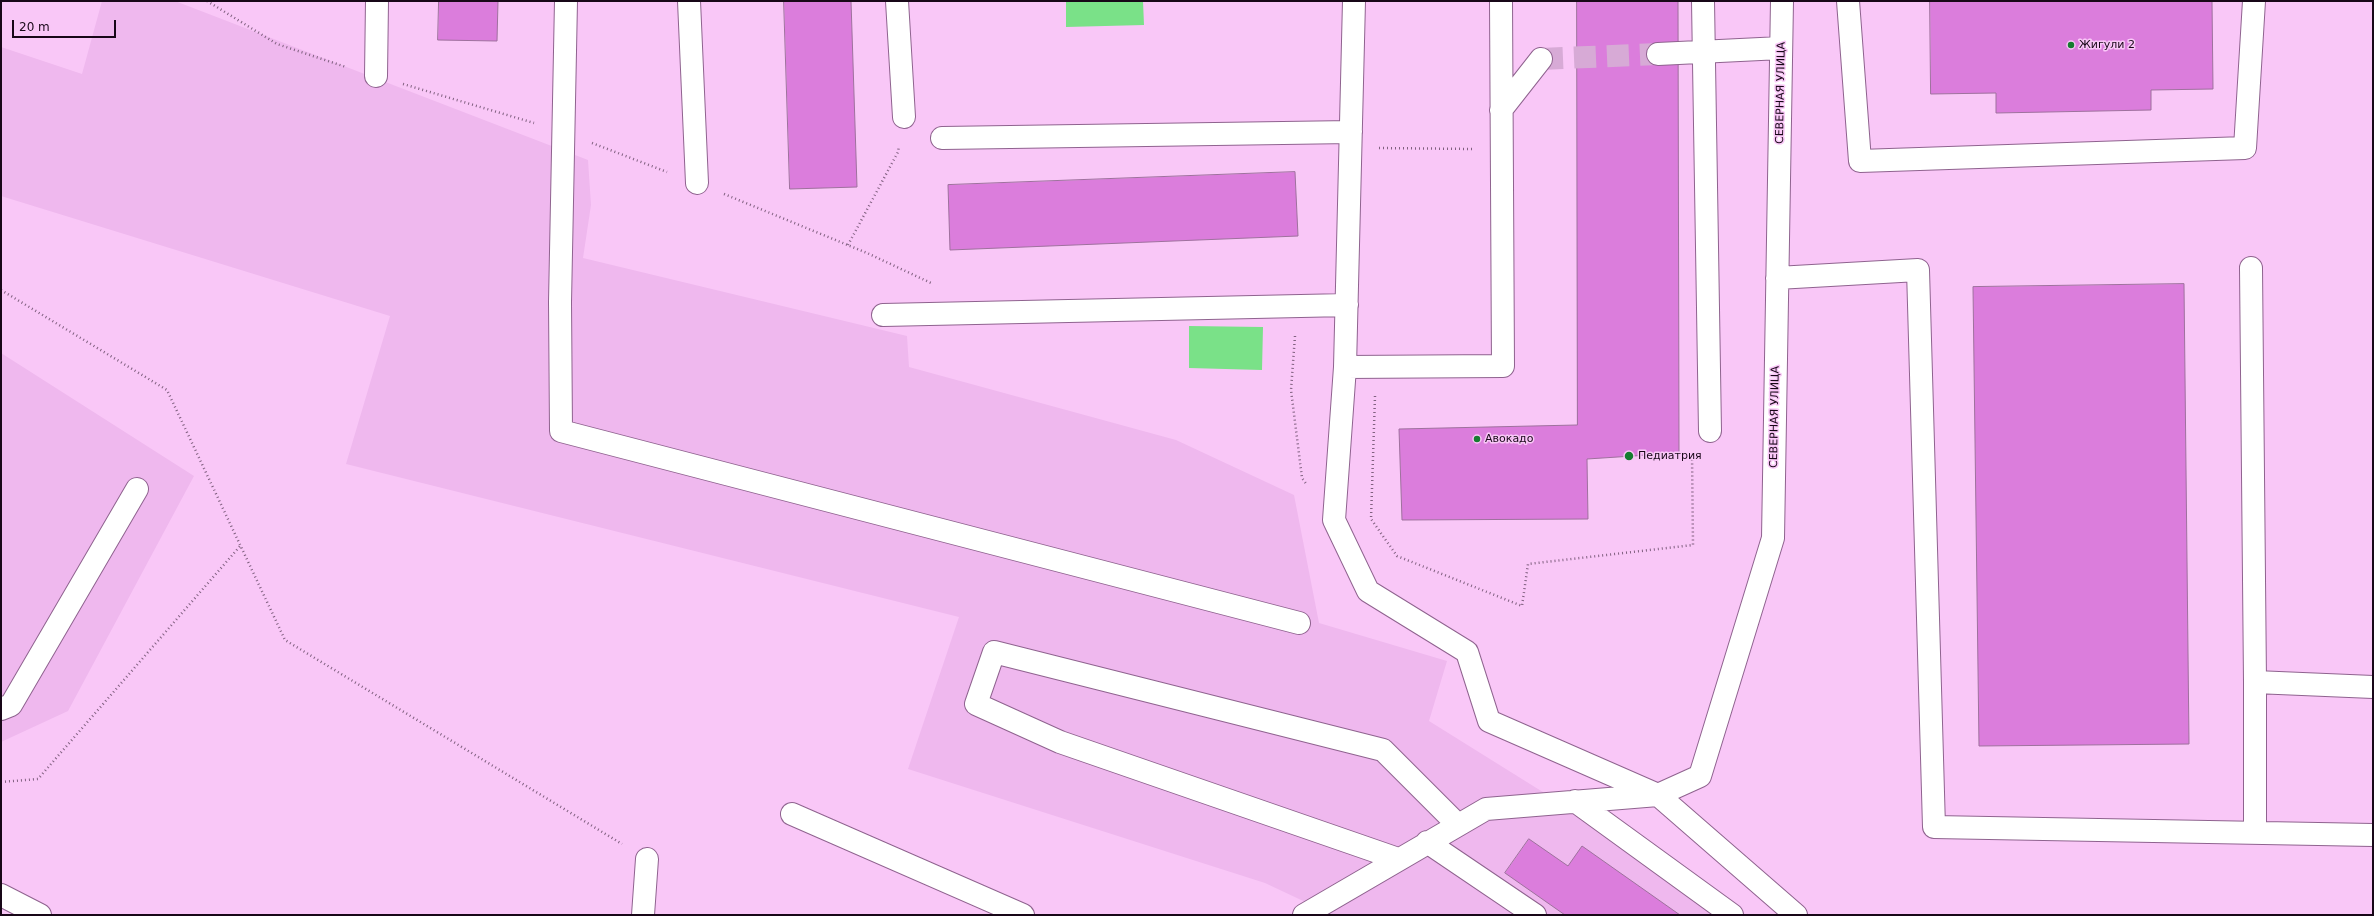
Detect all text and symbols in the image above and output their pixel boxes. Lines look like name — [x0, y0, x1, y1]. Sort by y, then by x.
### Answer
scale bar — [14, 12, 118, 38]
text: 20 m — [19, 20, 50, 34]
place label: Жигули 2 — [2079, 38, 2135, 52]
marker: Жигули 2 — [2066, 40, 2076, 50]
street label: СЕВЕРНАЯ УЛИЦА — [1774, 42, 1788, 144]
street label: СЕВЕРНАЯ УЛИЦА — [1768, 366, 1782, 468]
place label: Авокадо — [1485, 432, 1533, 446]
marker: Авокадо — [1472, 434, 1482, 444]
place label: Педиатрия — [1638, 449, 1702, 463]
marker: Педиатрия — [1623, 450, 1635, 462]

